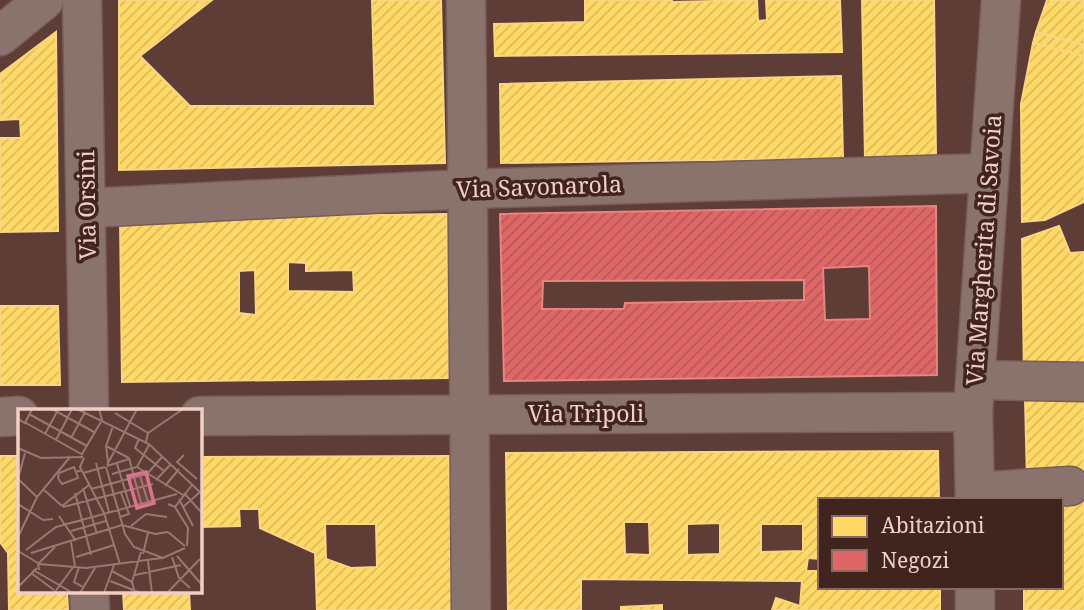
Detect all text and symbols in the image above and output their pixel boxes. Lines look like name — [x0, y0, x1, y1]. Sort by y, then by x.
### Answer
street label: Via Margherita di Savoia — [958, 113, 1008, 386]
street label: Via Orsini — [69, 149, 103, 260]
street label: Via Savonarola — [456, 167, 622, 205]
street label: Via Tripoli — [528, 397, 645, 429]
inset map — [18, 409, 201, 592]
legend — [818, 498, 1063, 589]
text: Abitazioni — [881, 511, 985, 539]
text: Negozi — [881, 546, 949, 574]

